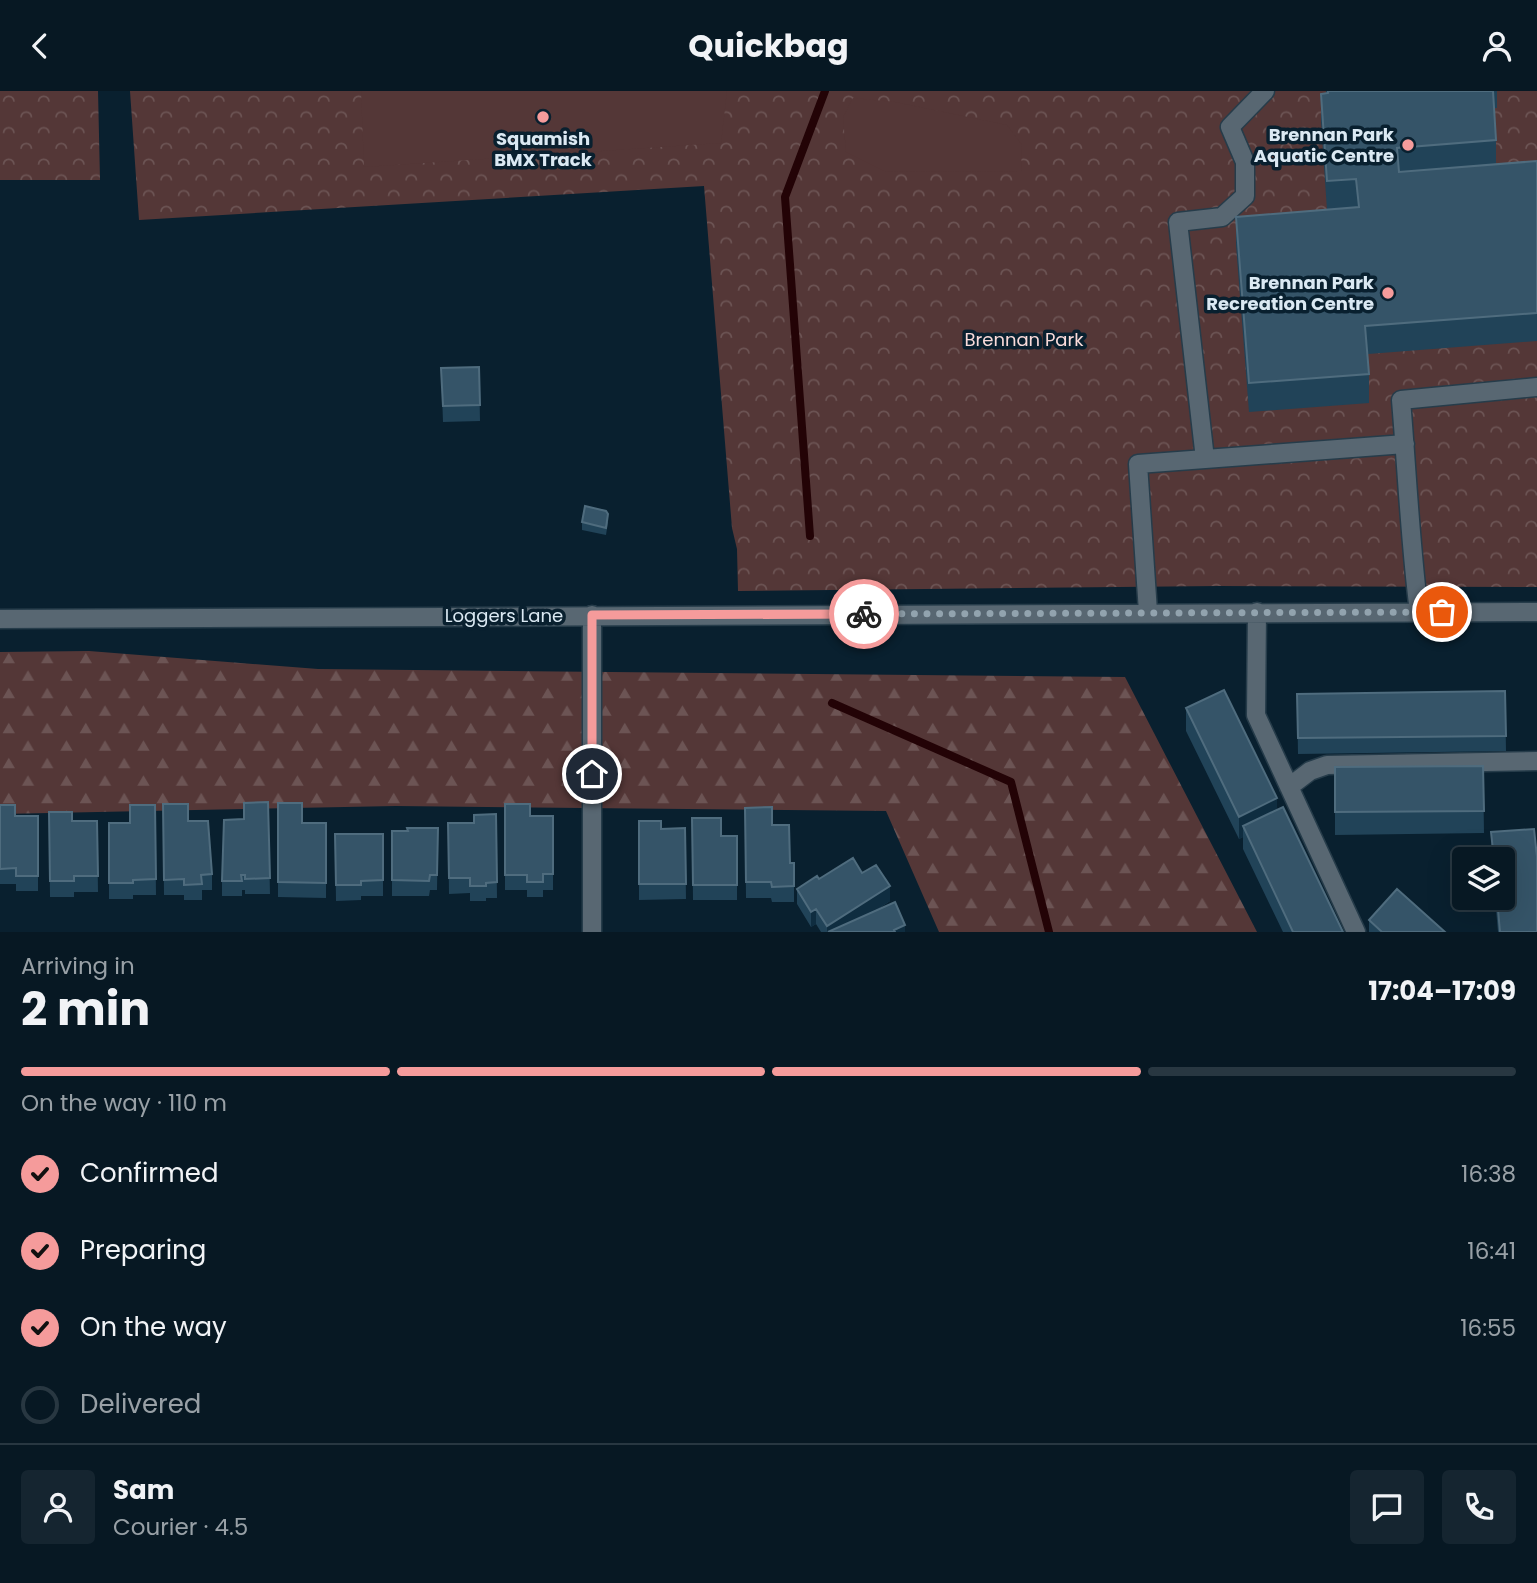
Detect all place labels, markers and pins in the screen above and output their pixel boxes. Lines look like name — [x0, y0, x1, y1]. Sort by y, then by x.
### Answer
marker: Squamish BMX Track — [535, 109, 551, 125]
place label: Brennan Park Aquatic Centre — [1254, 122, 1395, 168]
place label: Squamish BMX Track — [494, 126, 593, 172]
marker: Brennan Park Aquatic Centre — [1400, 137, 1416, 153]
place label: Brennan Park Recreation Centre — [1206, 270, 1375, 316]
marker: Brennan Park Recreation Centre — [1380, 285, 1396, 301]
pin — [1412, 582, 1472, 642]
pin — [562, 744, 622, 804]

